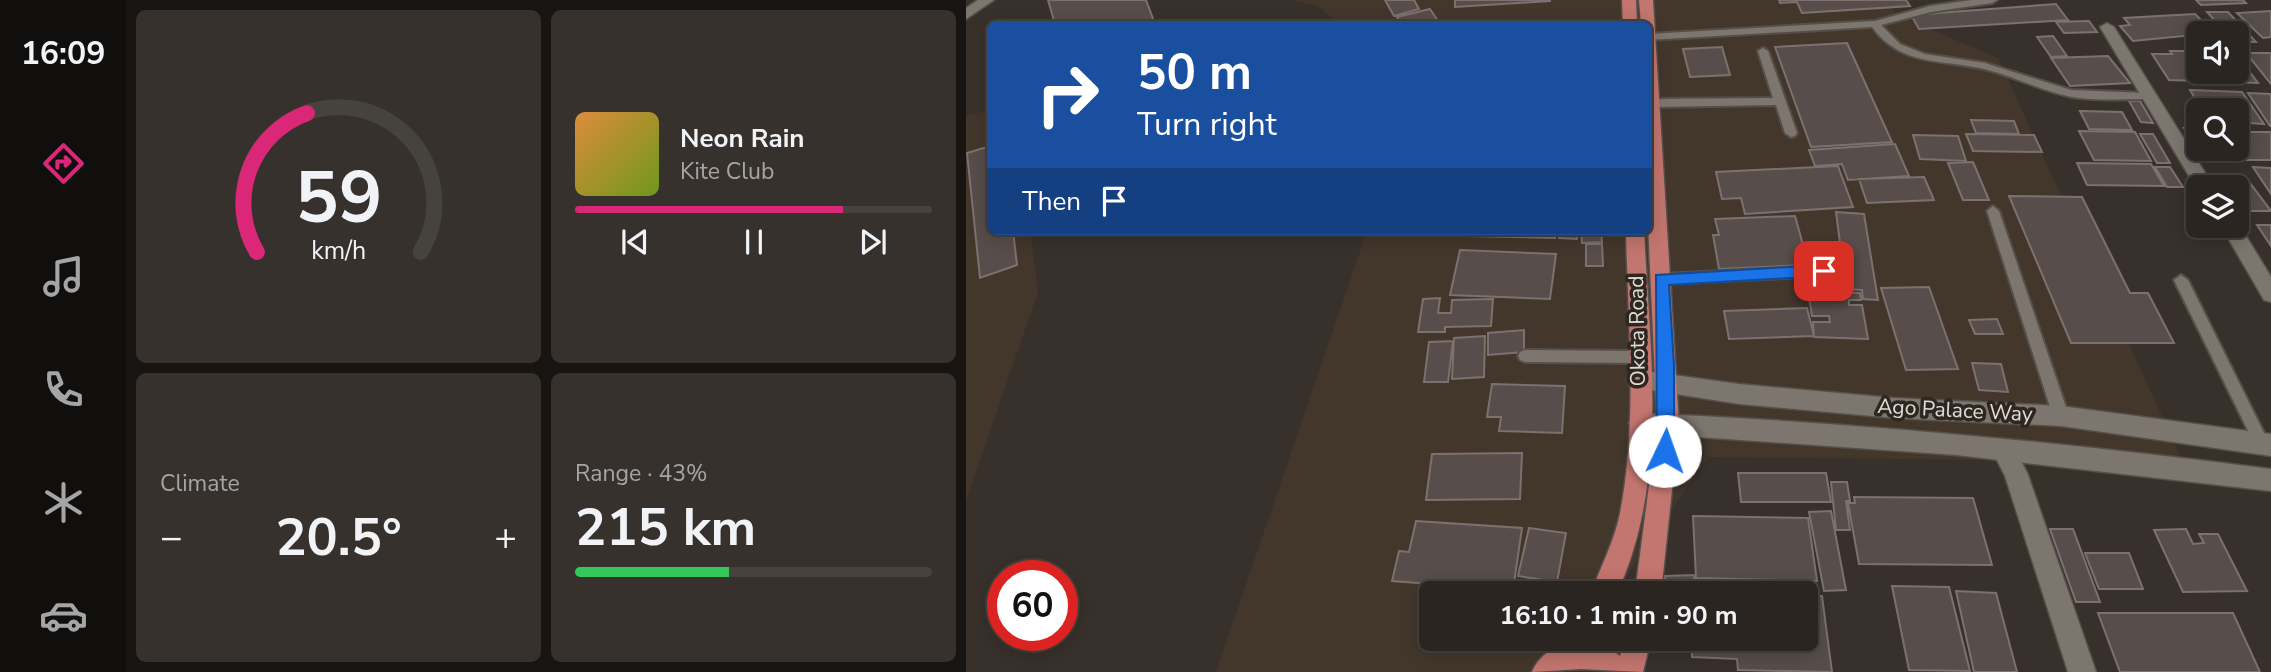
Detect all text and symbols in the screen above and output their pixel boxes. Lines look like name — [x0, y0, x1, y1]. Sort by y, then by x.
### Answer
map controls — [2186, 21, 2249, 238]
button: sound — [2186, 21, 2249, 84]
text: 16:09 — [21, 32, 105, 75]
text: 50 m — [1137, 39, 1252, 106]
icon: right — [1022, 49, 1113, 140]
button: search — [2186, 98, 2249, 161]
text: Turn right — [1137, 103, 1277, 146]
text: Neon Rain — [680, 121, 805, 156]
icon: directions — [39, 139, 88, 188]
text: 59 — [295, 149, 382, 249]
text: Kite Club — [680, 156, 774, 187]
button: layers — [2186, 175, 2249, 238]
icon: arrive — [1095, 182, 1133, 220]
text: Then — [1022, 184, 1081, 219]
icon: previous — [616, 223, 654, 261]
icon: pause — [735, 223, 773, 261]
icon: next — [854, 223, 892, 261]
text: km/h — [311, 234, 366, 268]
pin — [1794, 241, 1854, 301]
icon: music — [39, 252, 88, 301]
icon: arrive — [1805, 252, 1843, 290]
street label: Okota Road — [1622, 275, 1652, 387]
icon: phone — [39, 365, 88, 414]
street label: Ago Palace Way — [1877, 392, 2034, 428]
position arrow — [1628, 414, 1702, 488]
text: Range · 43% — [575, 458, 707, 489]
text: Climate — [160, 468, 240, 499]
icon: climate — [39, 478, 88, 527]
text: 215 km — [575, 492, 756, 563]
text: 20.5° — [275, 502, 402, 573]
text: − — [160, 512, 183, 563]
text: + — [494, 512, 517, 563]
speed limit sign: 60 — [987, 560, 1078, 651]
icon: car — [39, 591, 88, 640]
text: 16:10 · 1 min · 90 m — [1499, 598, 1738, 633]

